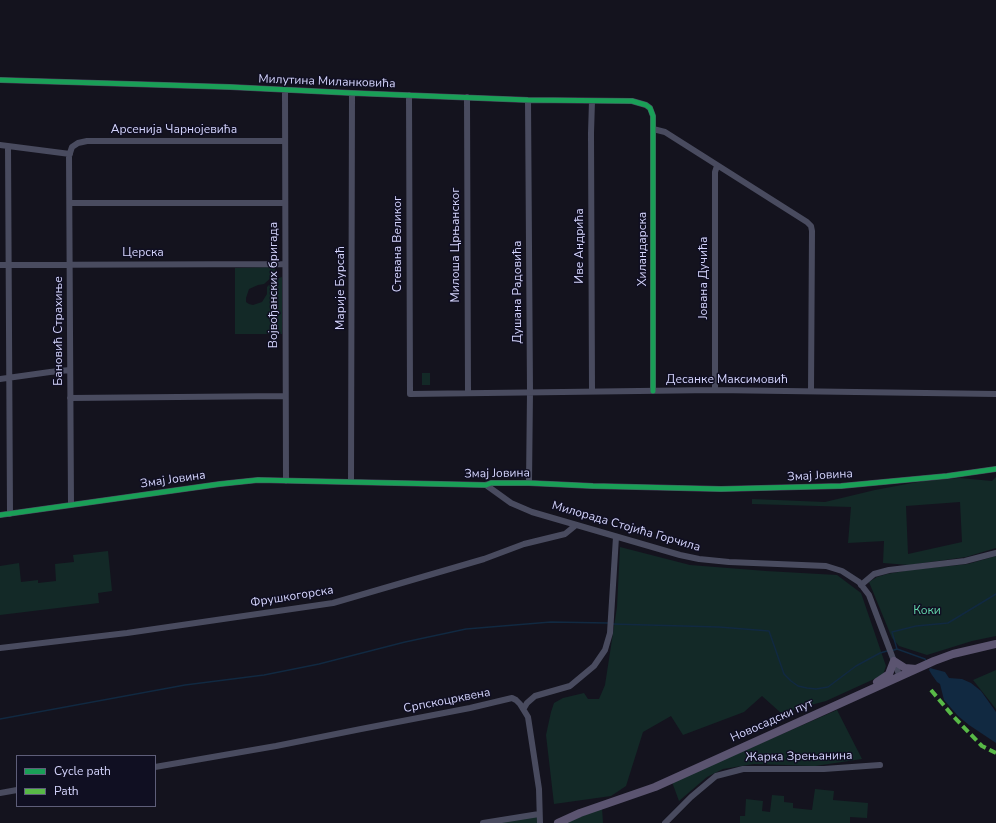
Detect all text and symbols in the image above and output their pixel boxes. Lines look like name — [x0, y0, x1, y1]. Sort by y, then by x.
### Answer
street label: Милутина Миланковића — [258, 72, 396, 92]
street label: Арсенија Чарнојевића — [111, 123, 237, 137]
street label: Милоша Црњанског — [449, 188, 463, 302]
street label: Стевана Великог — [391, 196, 405, 292]
street label: Иве Андрића — [573, 208, 587, 284]
street label: Хиландарска — [636, 212, 650, 286]
street label: Војвођанских бригада — [267, 222, 281, 348]
street label: Јована Дучића — [697, 237, 711, 319]
street label: Душана Радовића — [511, 241, 525, 343]
street label: Церска — [122, 246, 164, 260]
street label: Марије Бурсаћ — [334, 246, 348, 330]
street label: Бановић Страхиње — [52, 276, 66, 386]
street label: Десанке Максимовић — [666, 373, 788, 387]
street label: Змај Јовина — [464, 466, 530, 482]
street label: Змај Јовина — [787, 467, 853, 485]
street label: Змај Јовина — [139, 468, 207, 492]
street label: Милорада Стојића Горчила — [550, 499, 702, 555]
street label: Фрушкогорска — [250, 583, 334, 611]
park label: Коки — [913, 604, 941, 618]
street label: Српскоцрквена — [402, 686, 492, 716]
street label: Новосадски пут — [728, 696, 816, 746]
street label: Жарка Зрењанина — [745, 749, 853, 765]
legend — [16, 755, 156, 807]
text: Cycle path — [54, 763, 111, 779]
text: Path — [54, 783, 79, 799]

